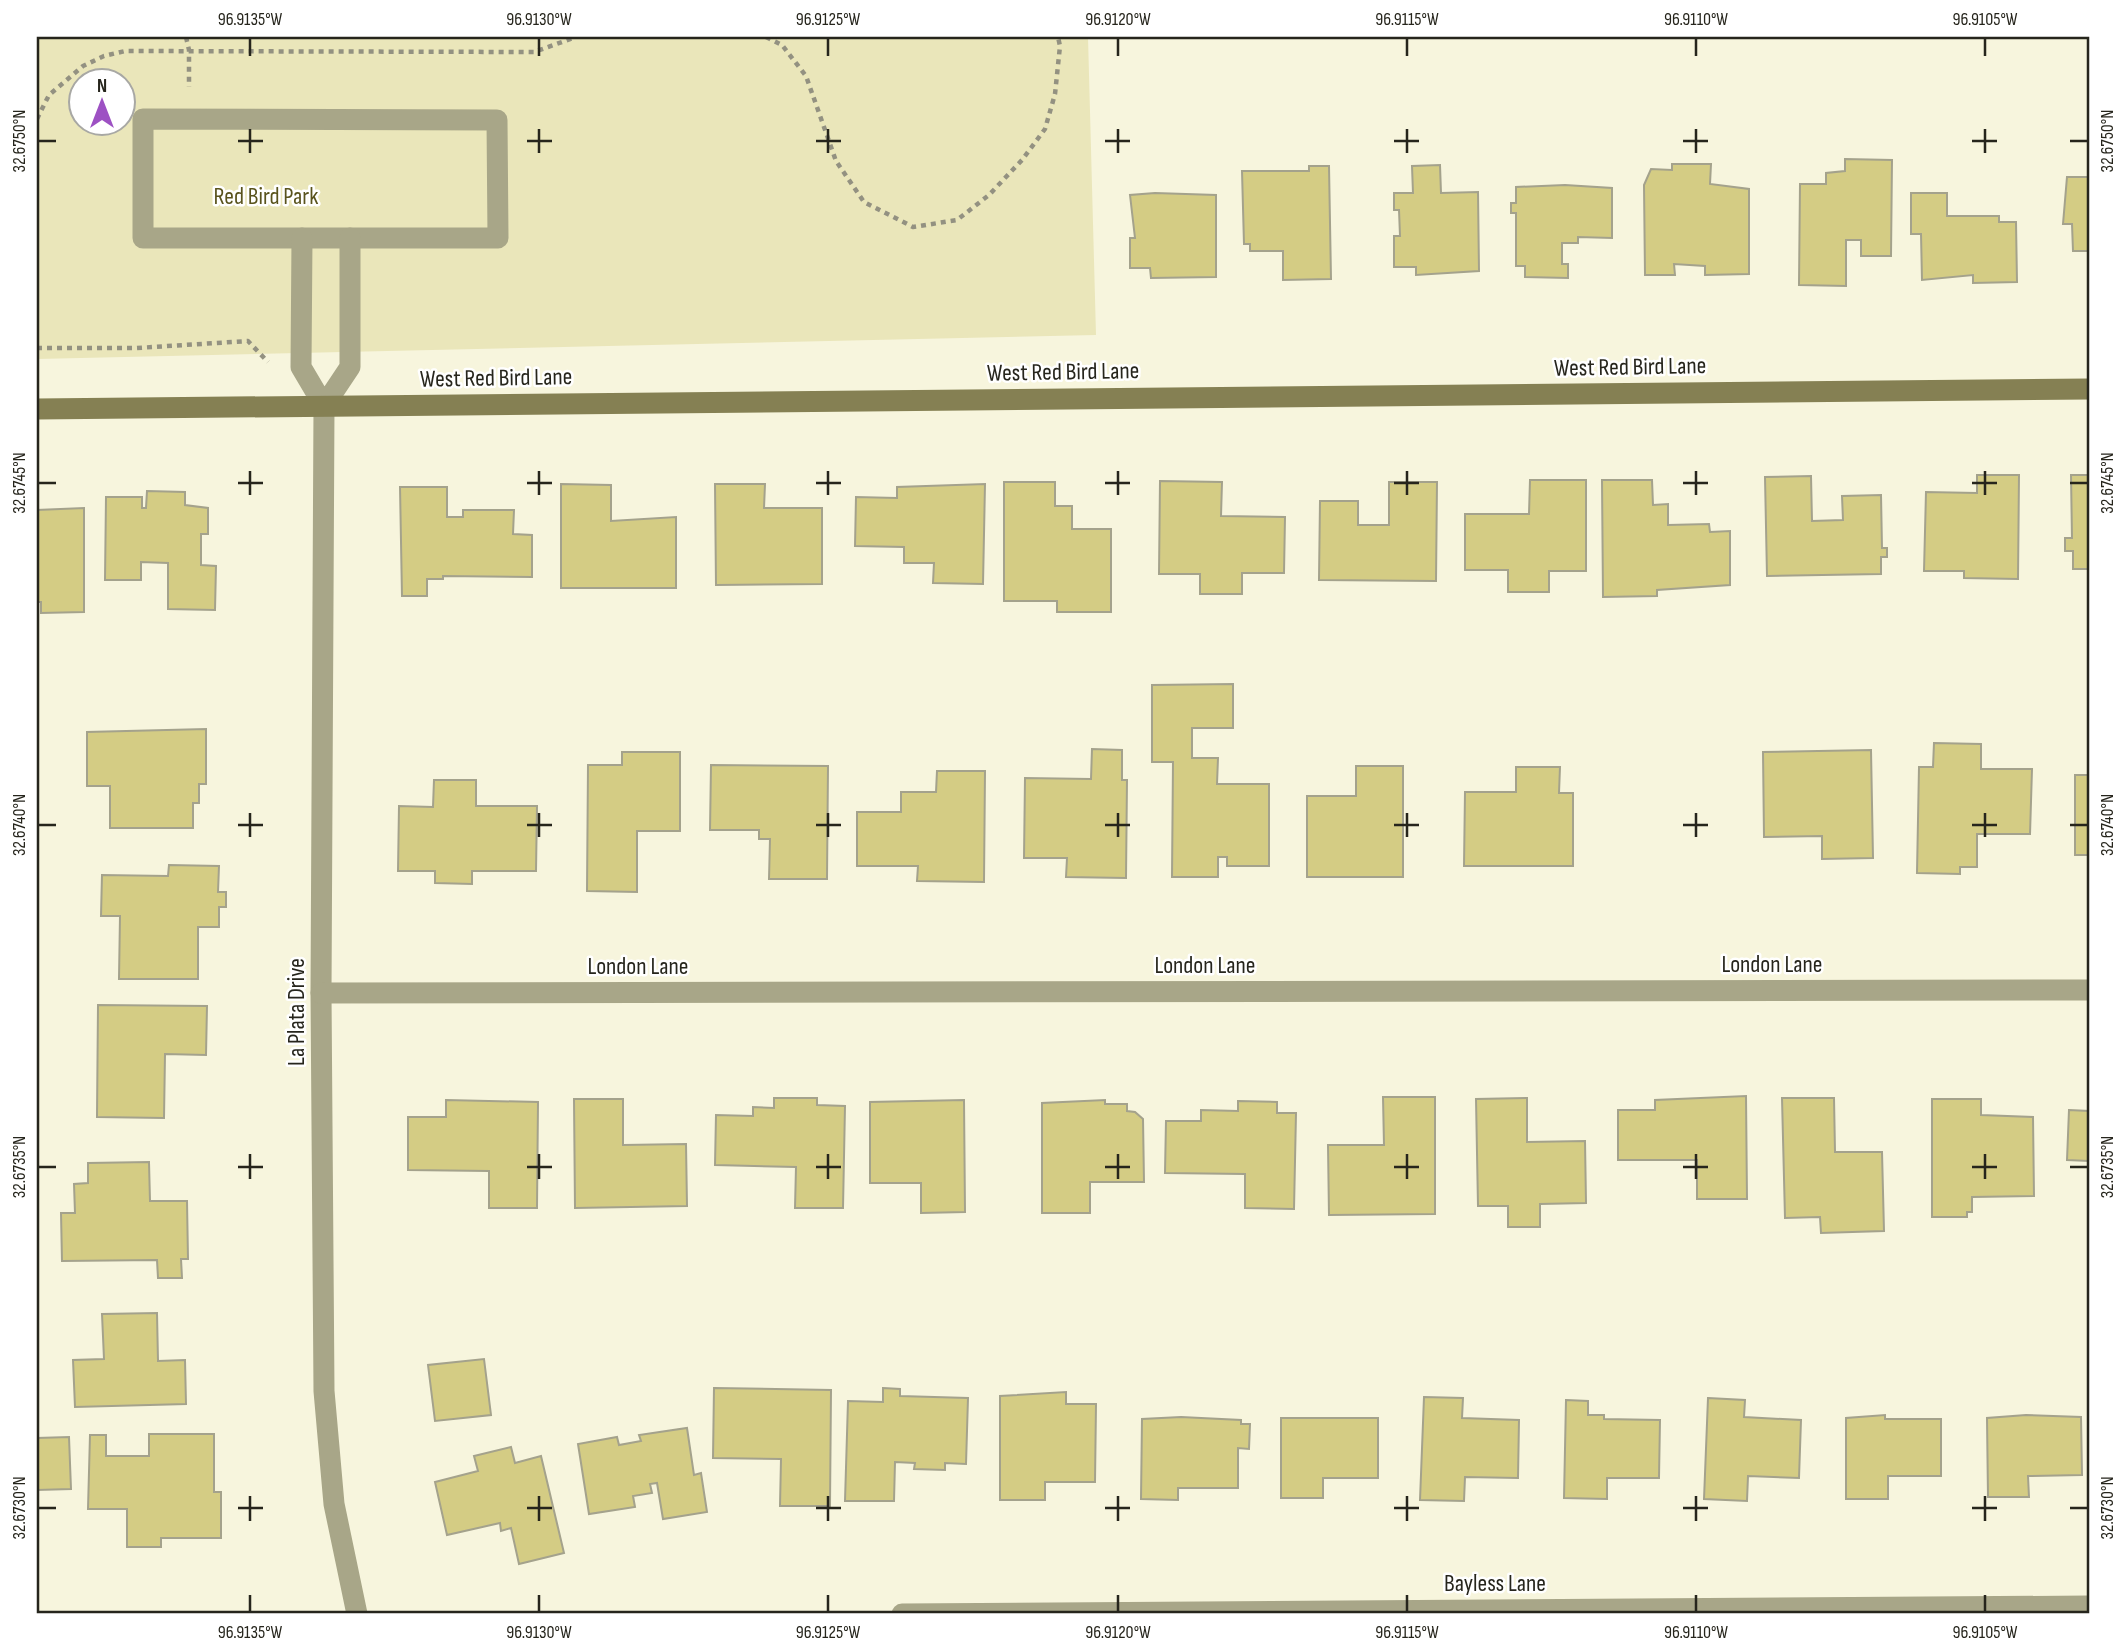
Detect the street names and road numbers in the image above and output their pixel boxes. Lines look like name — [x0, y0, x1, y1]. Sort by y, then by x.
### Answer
street label: West Red Bird Lane — [1554, 351, 1706, 383]
street label: West Red Bird Lane — [987, 356, 1139, 388]
street label: West Red Bird Lane — [420, 362, 572, 394]
street label: London Lane — [1722, 950, 1822, 979]
street label: London Lane — [1155, 951, 1255, 980]
street label: London Lane — [588, 952, 688, 981]
street label: La Plata Drive — [282, 958, 311, 1066]
street label: Bayless Lane — [1444, 1569, 1546, 1598]

